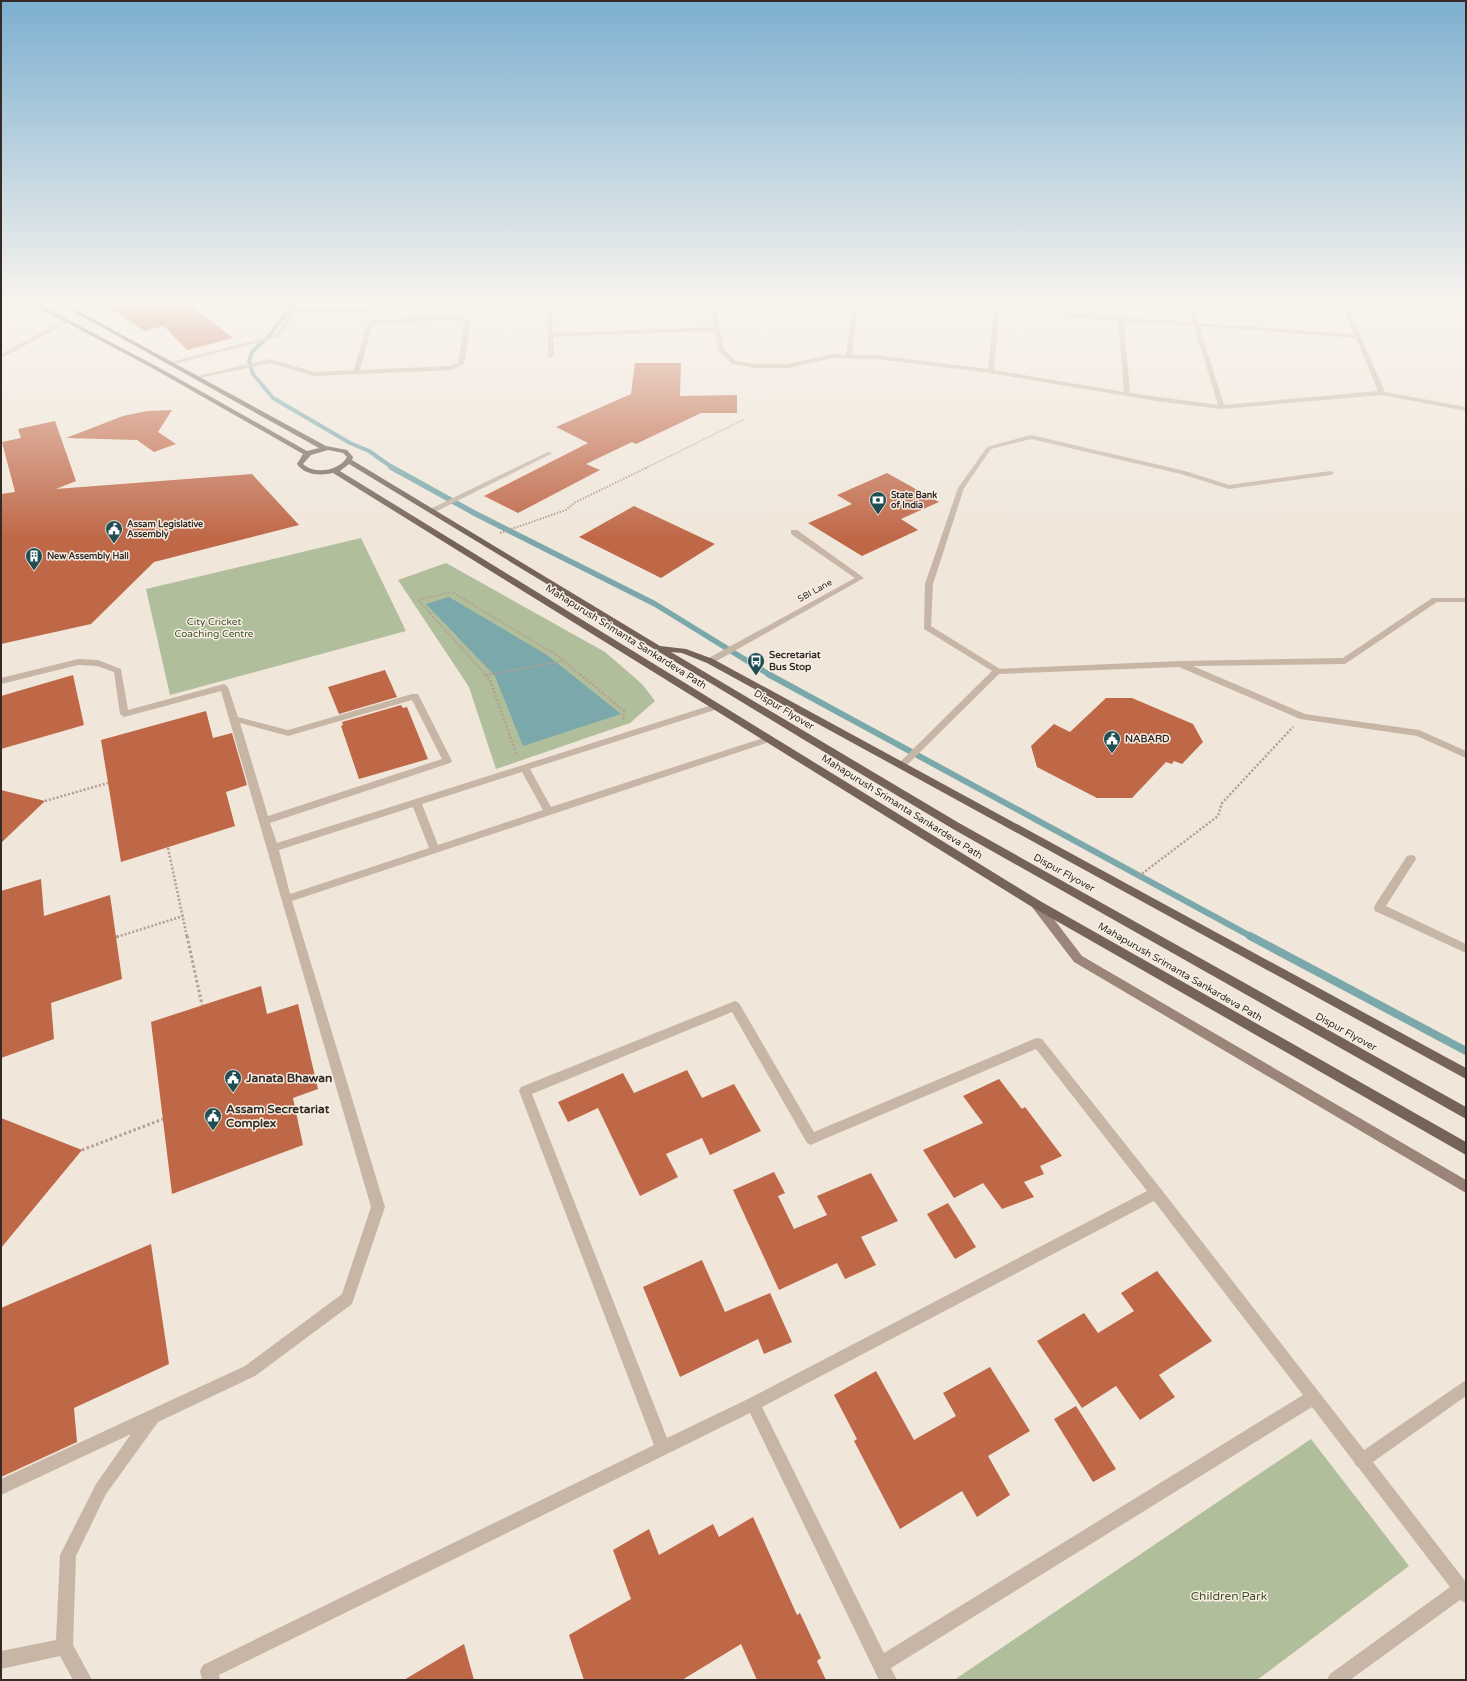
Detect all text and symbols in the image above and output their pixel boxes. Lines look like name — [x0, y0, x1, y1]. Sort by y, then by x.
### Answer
bank icon: State Bank of India — [868, 490, 888, 515]
place label: State Bank of India — [891, 490, 937, 511]
public building icon: Assam Legislative Assembly — [104, 519, 124, 544]
place label: Assam Legislative Assembly — [127, 519, 203, 540]
building icon: New Assembly Hall — [24, 546, 44, 571]
place label: New Assembly Hall — [47, 551, 129, 562]
street label: SBI Lane — [796, 577, 834, 605]
street label: Mahapurush Srimanta Sankardeva Path — [543, 582, 709, 692]
park label: City Cricket Coaching Centre — [175, 616, 254, 640]
place label: Secretariat Bus Stop — [769, 649, 821, 673]
bus stop icon: Secretariat Bus Stop — [746, 651, 766, 676]
street label: Dispur Flyover — [752, 687, 816, 733]
public building icon: NABARD — [1102, 729, 1122, 754]
place label: NABARD — [1125, 733, 1170, 745]
street label: Mahapurush Srimanta Sankardeva Path — [819, 752, 985, 862]
street label: Dispur Flyover — [1031, 851, 1097, 895]
street label: Mahapurush Srimanta Sankardeva Path — [1096, 920, 1264, 1024]
street label: Dispur Flyover — [1313, 1010, 1379, 1054]
public building icon: Janata Bhawan — [223, 1068, 243, 1093]
place label: Janata Bhawan — [245, 1071, 332, 1085]
place label: Assam Secretariat Complex — [226, 1102, 330, 1131]
public building icon: Assam Secretariat Complex — [203, 1106, 223, 1131]
park label: Children Park — [1191, 1589, 1268, 1603]

